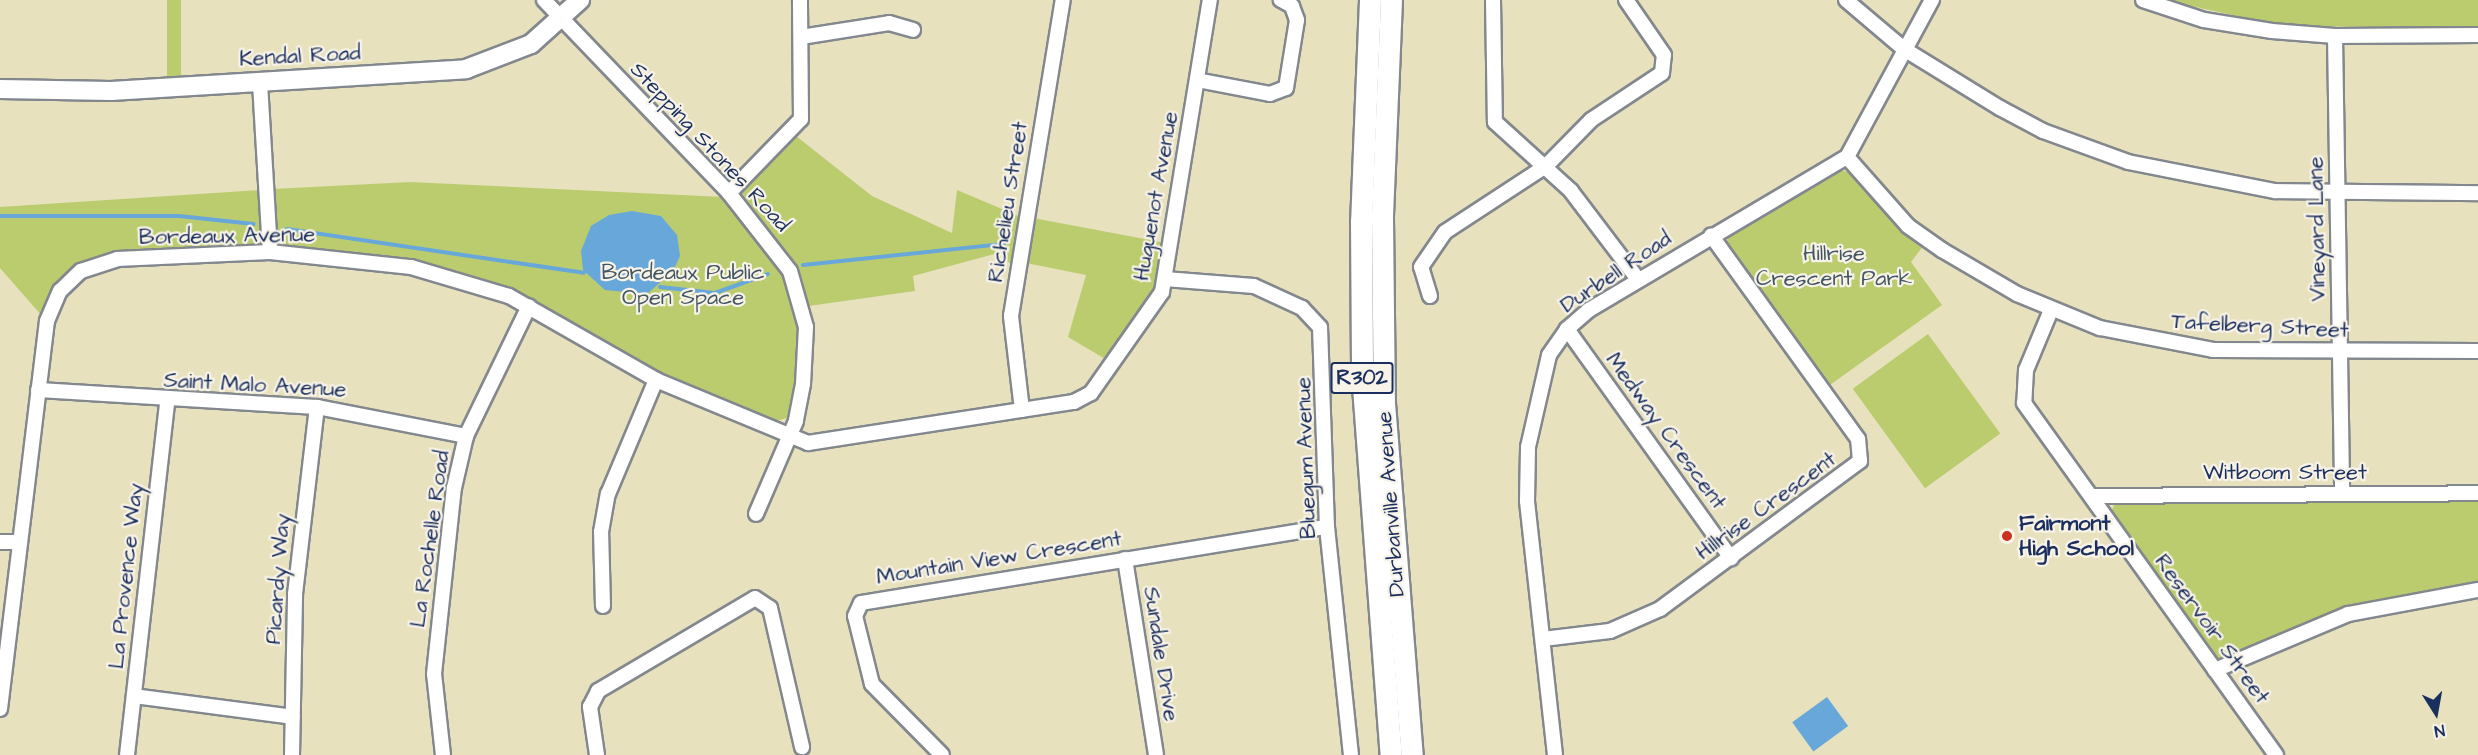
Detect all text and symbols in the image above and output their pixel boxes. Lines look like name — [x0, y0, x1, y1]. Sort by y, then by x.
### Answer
street label: Kendal Road — [239, 40, 361, 72]
street label: Stepping Stones Road — [624, 57, 796, 237]
street label: Huguenot Avenue — [1128, 109, 1184, 283]
street label: Richelieu Street — [982, 120, 1034, 284]
street label: Vineyard Lane — [2303, 156, 2331, 302]
street label: Bordeaux Avenue — [139, 221, 315, 251]
street label: Durbell Road — [1556, 225, 1676, 319]
park label: Hillrise Crescent Park — [1756, 240, 1912, 292]
park label: Bordeaux Public Open Space — [601, 259, 765, 310]
street label: Tafelberg Street — [2171, 308, 2349, 344]
street label: Medway Crescent — [1600, 347, 1732, 515]
road number: R302 — [1330, 360, 1394, 396]
street label: Saint Malo Avenue — [163, 367, 347, 403]
street label: Bluegum Avenue — [1290, 377, 1322, 539]
street label: Durbanville Avenue — [1371, 410, 1411, 598]
street label: Hillrise Crescent — [1691, 446, 1841, 566]
street label: La Rochelle Road — [405, 449, 455, 629]
street label: Witboom Street — [2203, 460, 2367, 486]
street label: La Provence Way — [103, 482, 149, 670]
place label: Fairmont High School — [2019, 510, 2134, 562]
street label: Picardy Way — [260, 513, 296, 645]
street label: Mountain View Crescent — [874, 526, 1124, 590]
marker: Fairmont High School — [2000, 529, 2014, 543]
street label: Reservoir Street — [2149, 549, 2275, 709]
street label: Sundale Drive — [1137, 585, 1185, 723]
north arrow — [2406, 683, 2466, 743]
text: N — [2432, 719, 2446, 742]

